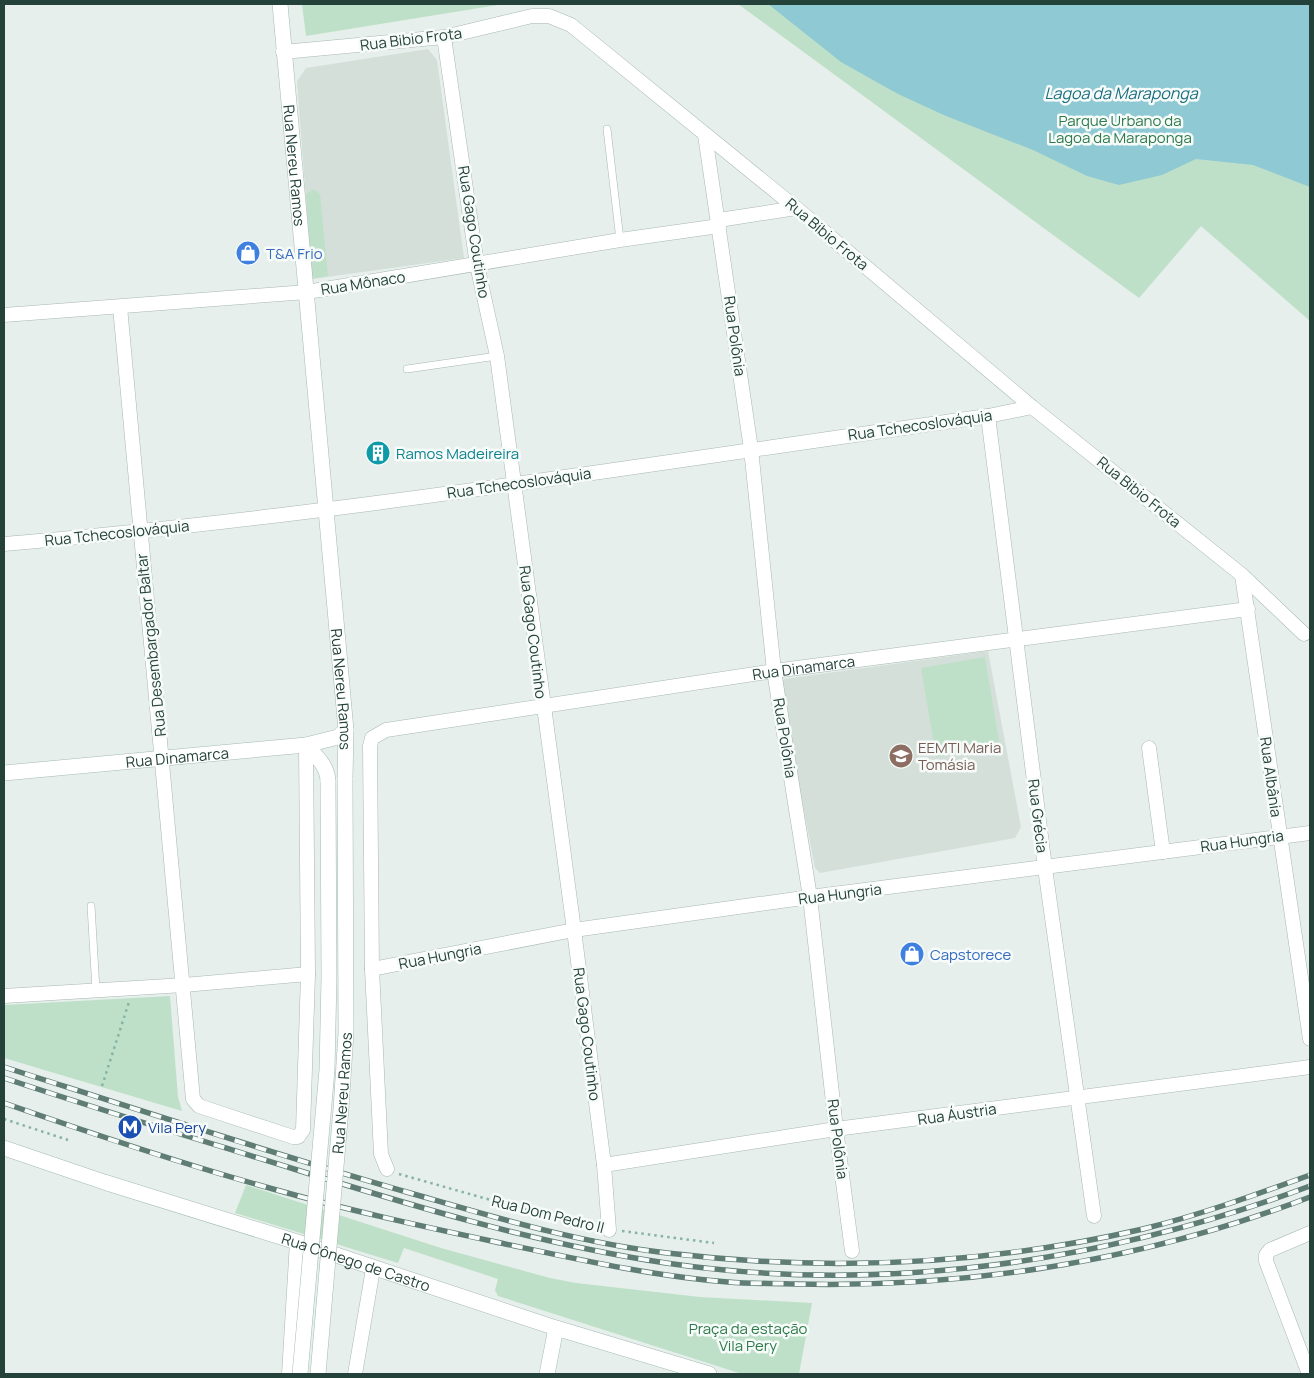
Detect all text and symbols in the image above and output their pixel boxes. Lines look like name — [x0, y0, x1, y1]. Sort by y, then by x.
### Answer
street label: Rua Bibio Frota — [359, 22, 463, 56]
water label: Lagoa da Maraponga — [1044, 82, 1199, 104]
street label: Rua Nereu Ramos — [279, 104, 311, 227]
park label: Parque Urbano da Lagoa da Maraponga — [1048, 110, 1192, 148]
street label: Rua Gago Coutinho — [453, 164, 495, 300]
street label: Rua Bibio Frota — [781, 193, 873, 275]
shop icon: T&A Frio — [235, 240, 261, 266]
place label: T&A Frio — [266, 243, 323, 264]
street label: Rua Mônaco — [319, 266, 407, 300]
street label: Rua Polônia — [719, 295, 751, 377]
street label: Rua Tchecoslováquia — [847, 404, 993, 446]
building icon: Ramos Madeireira — [365, 440, 391, 466]
place label: Ramos Madeireira — [396, 443, 519, 464]
street label: Rua Bibio Frota — [1092, 452, 1186, 532]
street label: Rua Tchecoslováquia — [446, 462, 592, 504]
street label: Rua Tchecoslováquia — [44, 515, 190, 551]
street label: Rua Desembargador Baltar — [131, 552, 171, 738]
street label: Rua Gago Coutinho — [514, 564, 552, 700]
street label: Rua Nereu Ramos — [326, 628, 357, 750]
street label: Rua Dinamarca — [751, 650, 856, 685]
street label: Rua Polônia — [768, 697, 802, 779]
street label: Rua Albânia — [1255, 736, 1287, 818]
place label: EEMTI Maria Tomásia — [918, 737, 1001, 775]
street label: Rua Dinamarca — [125, 742, 230, 772]
school or university icon: EEMTI Maria Tomásia — [888, 743, 914, 769]
street label: Rua Grécia — [1023, 778, 1053, 854]
street label: Rua Hungria — [1199, 825, 1285, 857]
street label: Rua Hungria — [797, 878, 883, 910]
street label: Rua Hungria — [397, 938, 483, 974]
shop icon: Capstorece — [899, 941, 925, 967]
place label: Capstorece — [930, 944, 1011, 965]
street label: Rua Gago Coutinho — [568, 966, 606, 1102]
street label: Rua Nereu Ramos — [327, 1031, 357, 1155]
street label: Rua Polônia — [823, 1098, 853, 1180]
street label: Rua Áustria — [916, 1098, 998, 1130]
metro station icon: Vila Pery — [117, 1114, 143, 1140]
place label: Vila Pery — [148, 1117, 206, 1138]
street label: Rua Dom Pedro II — [490, 1190, 606, 1238]
street label: Rua Cônego de Castro — [279, 1227, 433, 1296]
park label: Praça da estação Vila Pery — [689, 1318, 807, 1356]

